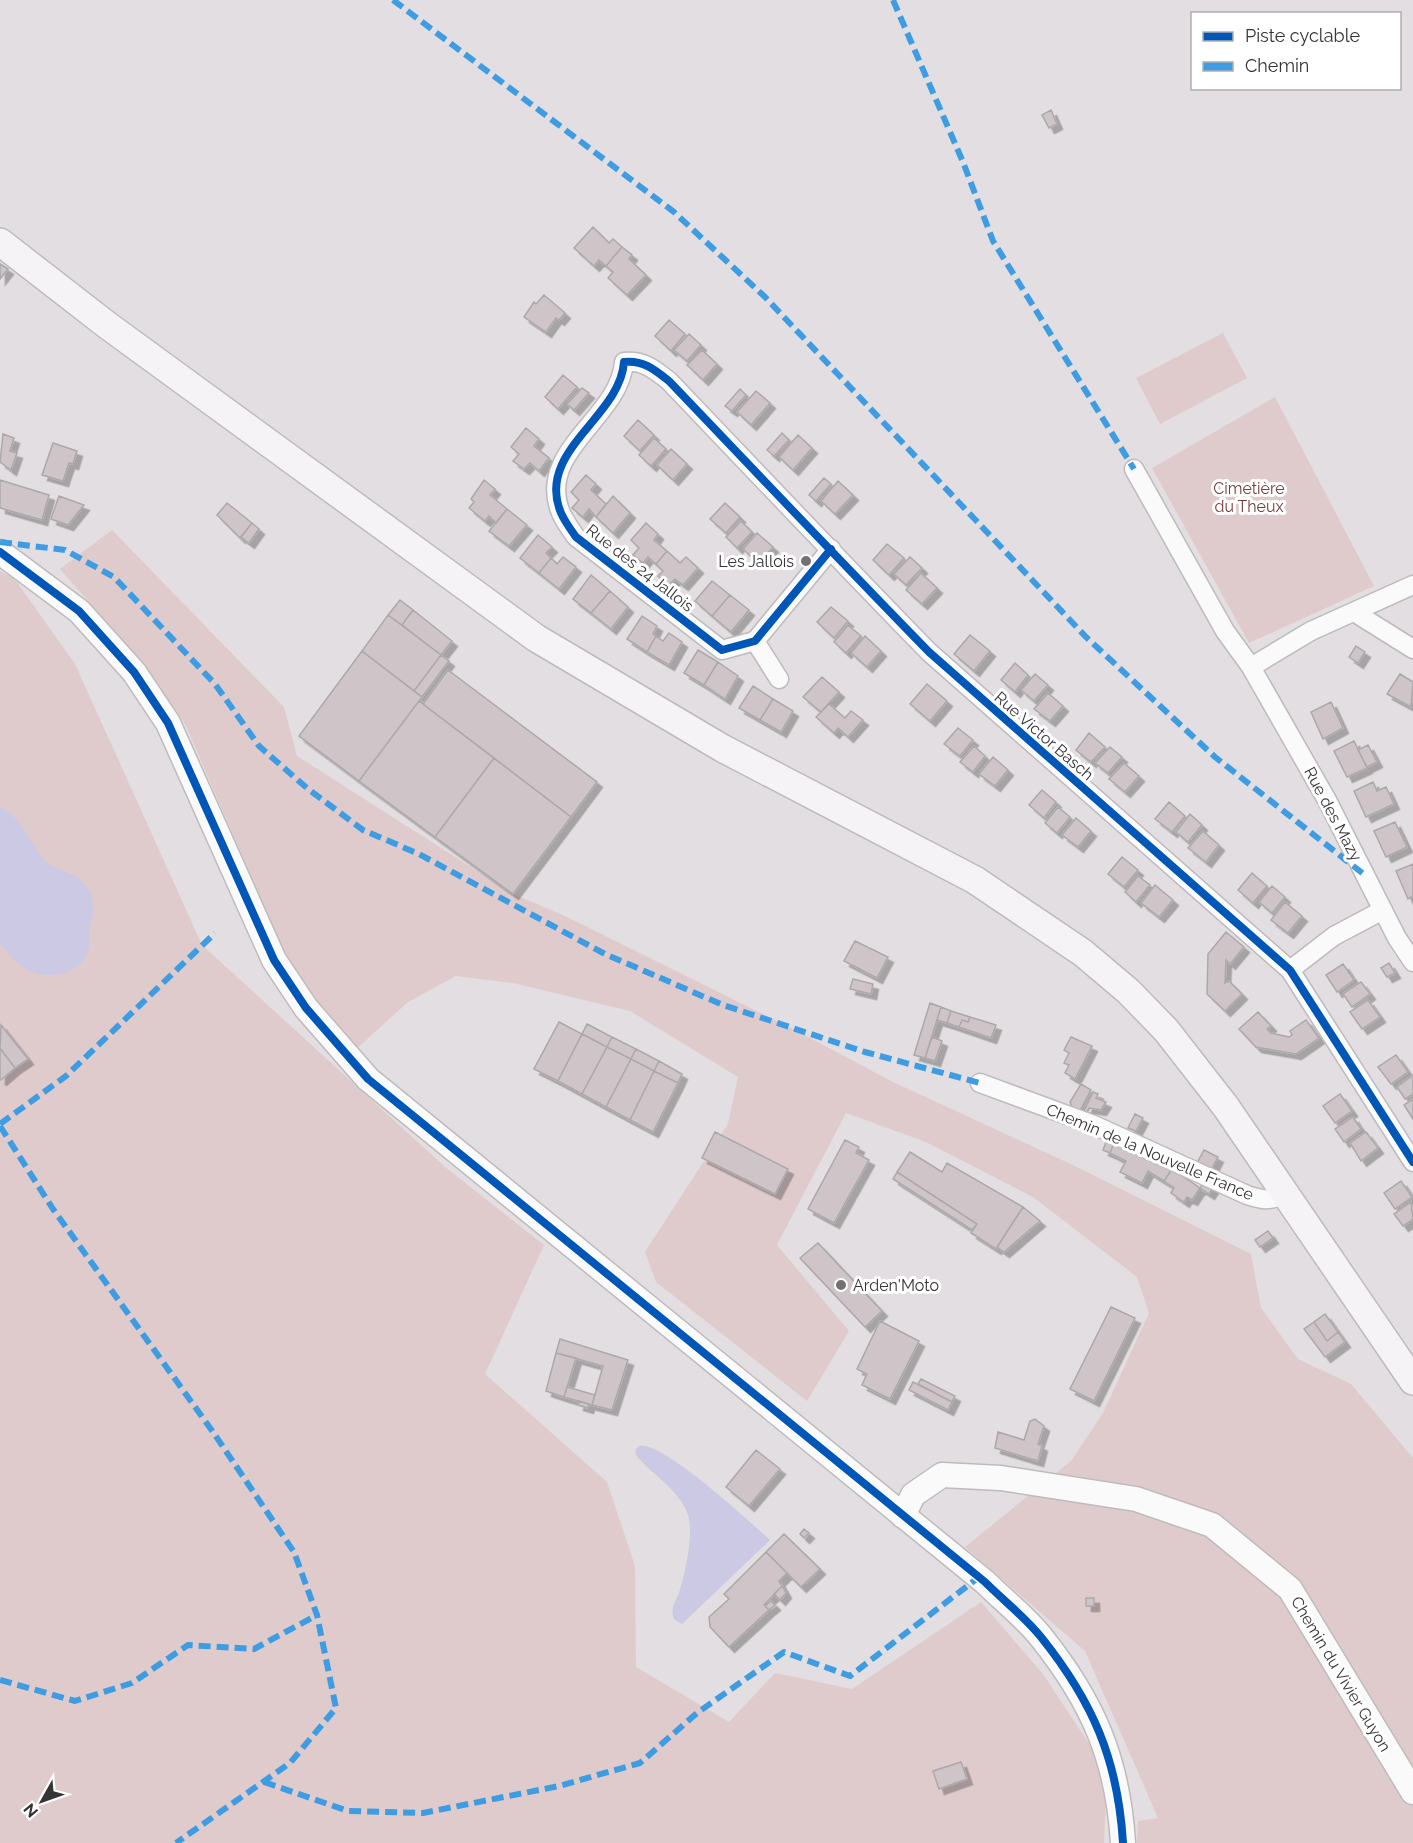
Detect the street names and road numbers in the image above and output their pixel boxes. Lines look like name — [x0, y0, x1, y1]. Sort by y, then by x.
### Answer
street label: Rue des 24 Jallois — [583, 520, 698, 616]
street label: Rue Victor Basch — [991, 688, 1097, 784]
street label: Rue des Mazy — [1300, 764, 1366, 865]
street label: Chemin de la Nouvelle France — [1043, 1100, 1257, 1204]
street label: Chemin du Vivier Guyon — [1287, 1593, 1395, 1755]

